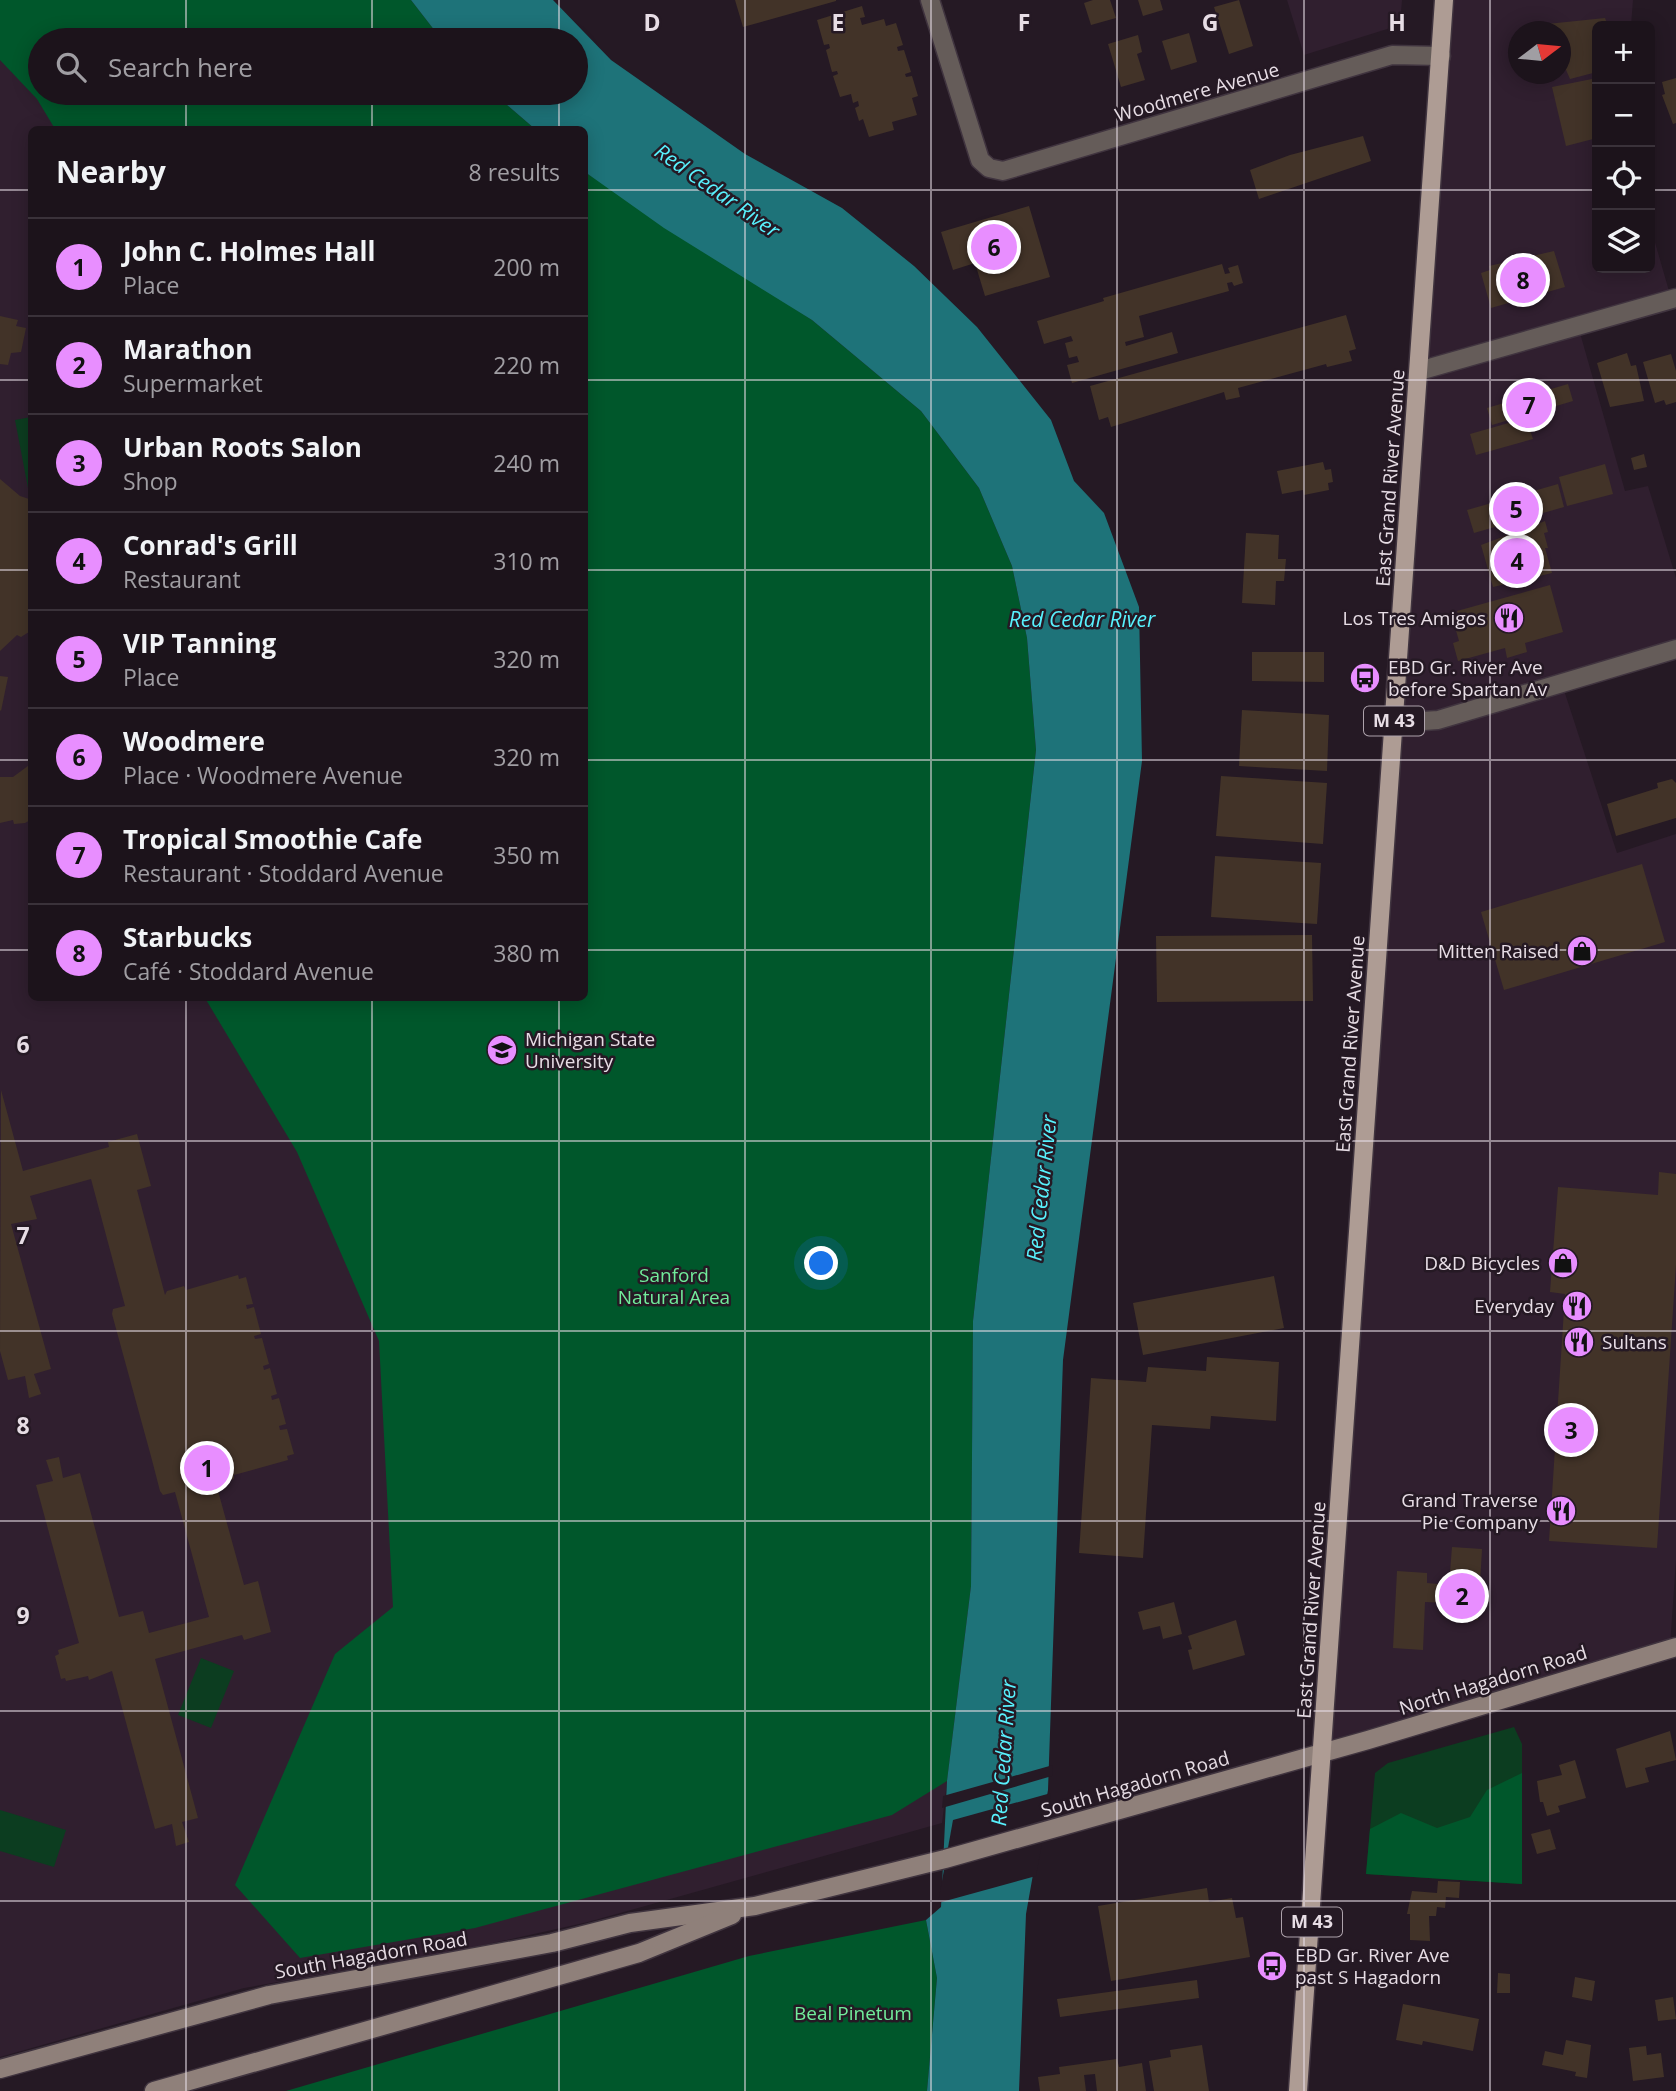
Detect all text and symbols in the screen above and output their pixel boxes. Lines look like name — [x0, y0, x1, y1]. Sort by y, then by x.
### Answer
text: D — [643, 6, 661, 38]
text: E — [832, 6, 844, 38]
text: F — [1018, 6, 1030, 38]
text: G — [1202, 6, 1218, 38]
text: H — [1388, 6, 1406, 38]
north arrow — [1508, 21, 1571, 84]
map controls — [1592, 21, 1655, 273]
button: + — [1592, 21, 1655, 84]
search box — [28, 28, 588, 105]
icon: search — [52, 48, 90, 86]
text: Search here — [108, 49, 253, 85]
street label: Woodmere Avenue — [1112, 56, 1282, 128]
button: − — [1592, 84, 1655, 147]
water label: Red Cedar River — [650, 137, 786, 244]
button: locate — [1592, 147, 1655, 210]
text: Nearby — [56, 151, 166, 192]
text: 8 results — [469, 156, 560, 188]
button: layers — [1592, 210, 1655, 273]
pin: 6 — [971, 221, 1017, 273]
text: John C. Holmes Hall — [123, 233, 375, 269]
text: 1 — [72, 251, 86, 283]
text: 200 m — [493, 251, 560, 283]
pin: 8 — [1500, 254, 1546, 306]
text: Place — [123, 269, 179, 301]
text: Marathon — [123, 331, 252, 367]
text: 2 — [72, 349, 86, 381]
text: 220 m — [493, 349, 560, 381]
text: Supermarket — [123, 367, 263, 399]
street label: East Grand River Avenue — [1369, 368, 1411, 588]
pin: 7 — [1506, 379, 1552, 431]
text: Urban Roots Salon — [123, 429, 362, 465]
text: 3 — [72, 447, 86, 479]
text: 240 m — [493, 447, 560, 479]
text: Shop — [123, 465, 178, 497]
pin: 5 — [1493, 483, 1539, 535]
text: Conrad's Grill — [123, 527, 298, 563]
pin: 4 — [1494, 535, 1540, 587]
text: 4 — [72, 545, 86, 577]
text: 310 m — [493, 545, 560, 577]
text: Restaurant — [123, 563, 241, 595]
restaurant icon: Los Tres Amigos — [1492, 601, 1526, 635]
water label: Red Cedar River — [1009, 605, 1156, 633]
place label: Los Tres Amigos — [1343, 605, 1486, 631]
text: VIP Tanning — [123, 625, 276, 661]
text: 5 — [72, 643, 86, 675]
text: 320 m — [493, 643, 560, 675]
place label: EBD Gr. River Ave before Spartan Av — [1388, 654, 1548, 702]
text: Place — [123, 661, 179, 693]
bus stop icon: EBD Gr. River Ave before Spartan Av — [1348, 661, 1382, 695]
road number: M 43 — [1364, 706, 1424, 736]
text: Woodmere — [123, 723, 265, 759]
text: 6 — [72, 741, 86, 773]
text: 320 m — [493, 741, 560, 773]
text: Place · Woodmere Avenue — [123, 759, 403, 791]
text: Tropical Smoothie Cafe — [123, 821, 422, 857]
text: 7 — [72, 839, 86, 871]
text: 350 m — [493, 839, 560, 871]
text: Restaurant · Stoddard Avenue — [123, 857, 444, 889]
text: Starbucks — [123, 919, 252, 955]
street label: East Grand River Avenue — [1329, 934, 1371, 1154]
shop icon: Mitten Raised — [1565, 934, 1599, 968]
text: 8 — [72, 937, 86, 969]
text: 380 m — [493, 937, 560, 969]
place label: Mitten Raised — [1438, 938, 1559, 964]
text: Café · Stoddard Avenue — [123, 955, 374, 987]
place label: Michigan State University — [525, 1026, 655, 1074]
text: 6 — [16, 1028, 30, 1060]
school or university icon: Michigan State University — [485, 1033, 519, 1067]
water label: Red Cedar River — [1019, 1113, 1063, 1262]
text: 7 — [16, 1219, 30, 1251]
your location — [804, 1246, 838, 1280]
shop icon: D&D Bicycles — [1546, 1246, 1580, 1280]
place label: D&D Bicycles — [1424, 1250, 1540, 1276]
park label: Sanford Natural Area — [618, 1262, 730, 1310]
restaurant icon: Everyday — [1560, 1289, 1594, 1323]
place label: Everyday — [1474, 1293, 1554, 1319]
restaurant icon: Sultans — [1562, 1325, 1596, 1359]
place label: Sultans — [1602, 1329, 1667, 1355]
pin: 3 — [1548, 1404, 1594, 1456]
text: 8 — [16, 1409, 30, 1441]
pin: 1 — [184, 1442, 230, 1494]
place label: Grand Traverse Pie Company — [1401, 1487, 1538, 1535]
restaurant icon: Grand Traverse Pie Company — [1544, 1494, 1578, 1528]
street label: East Grand River Avenue — [1290, 1500, 1332, 1720]
pin: 2 — [1439, 1570, 1485, 1622]
text: 9 — [16, 1599, 30, 1631]
street label: North Hagadorn Road — [1396, 1639, 1590, 1721]
water label: Red Cedar River — [984, 1678, 1022, 1827]
street label: South Hagadorn Road — [1038, 1745, 1232, 1823]
road number: M 43 — [1282, 1908, 1342, 1936]
street label: South Hagadorn Road — [273, 1925, 469, 1985]
place label: EBD Gr. River Ave past S Hagadorn — [1295, 1942, 1450, 1990]
bus stop icon: EBD Gr. River Ave past S Hagadorn — [1255, 1949, 1289, 1983]
park label: Beal Pinetum — [794, 2000, 912, 2026]

